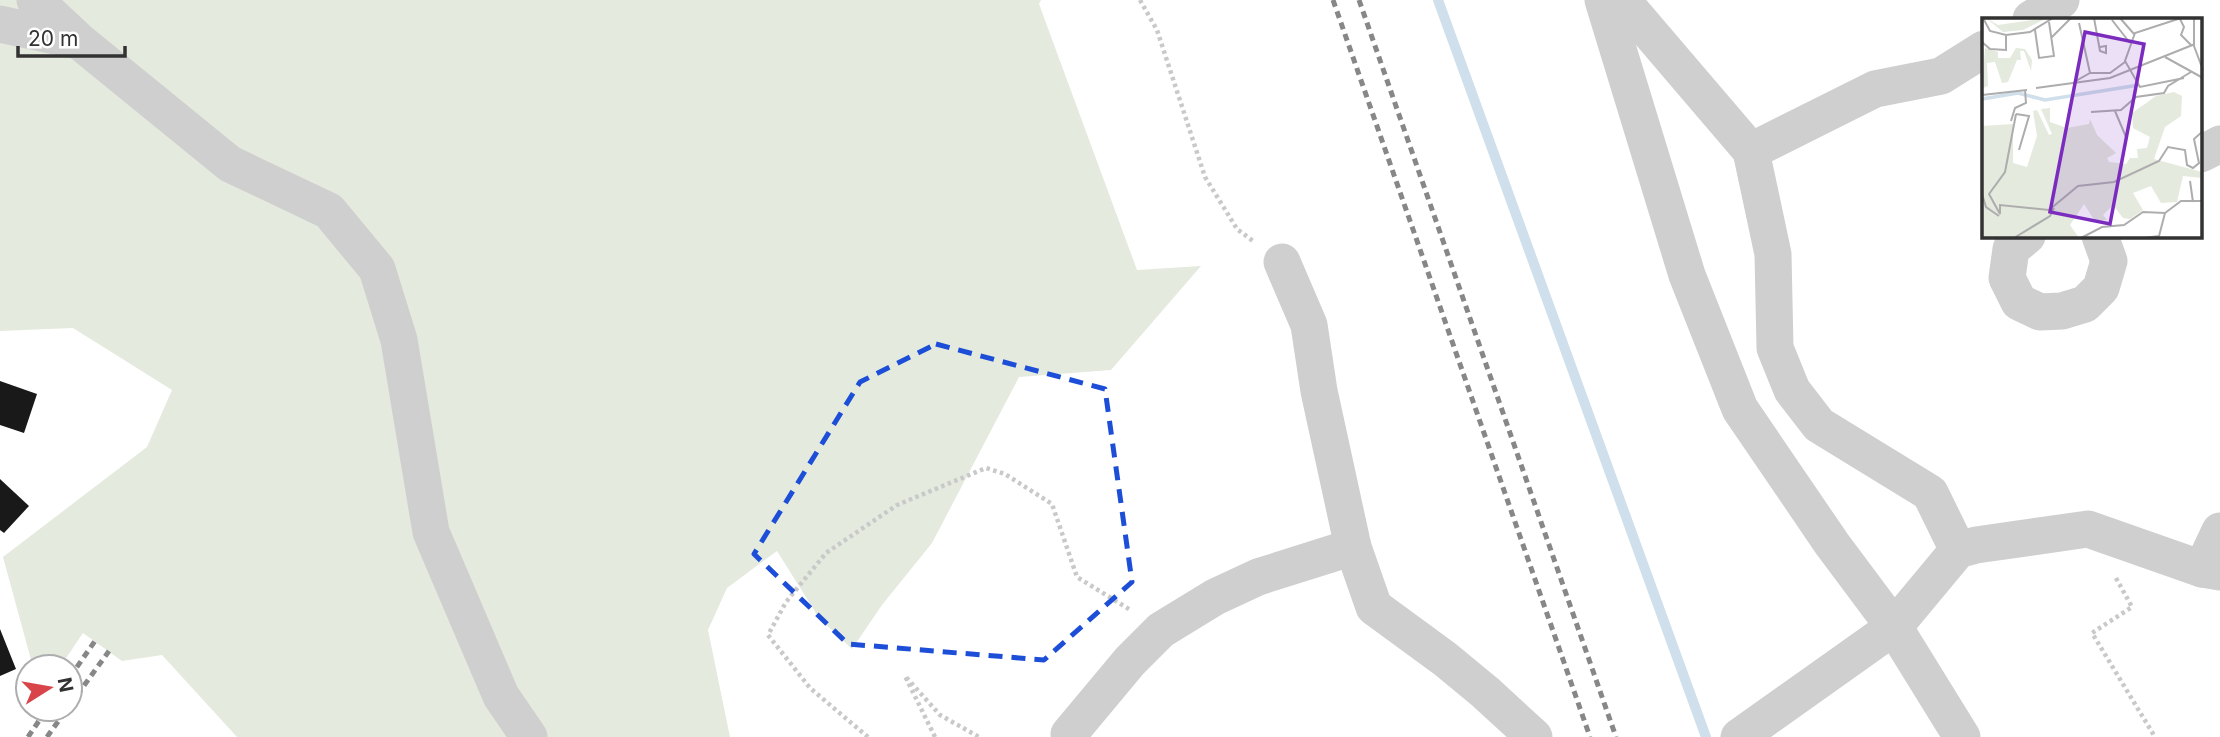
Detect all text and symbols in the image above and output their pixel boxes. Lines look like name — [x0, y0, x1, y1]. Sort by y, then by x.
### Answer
scale bar — [18, 14, 124, 58]
inset map — [1982, 18, 2202, 238]
text: 20 m — [28, 26, 78, 51]
north arrow — [14, 653, 84, 723]
text: N — [53, 676, 78, 694]

